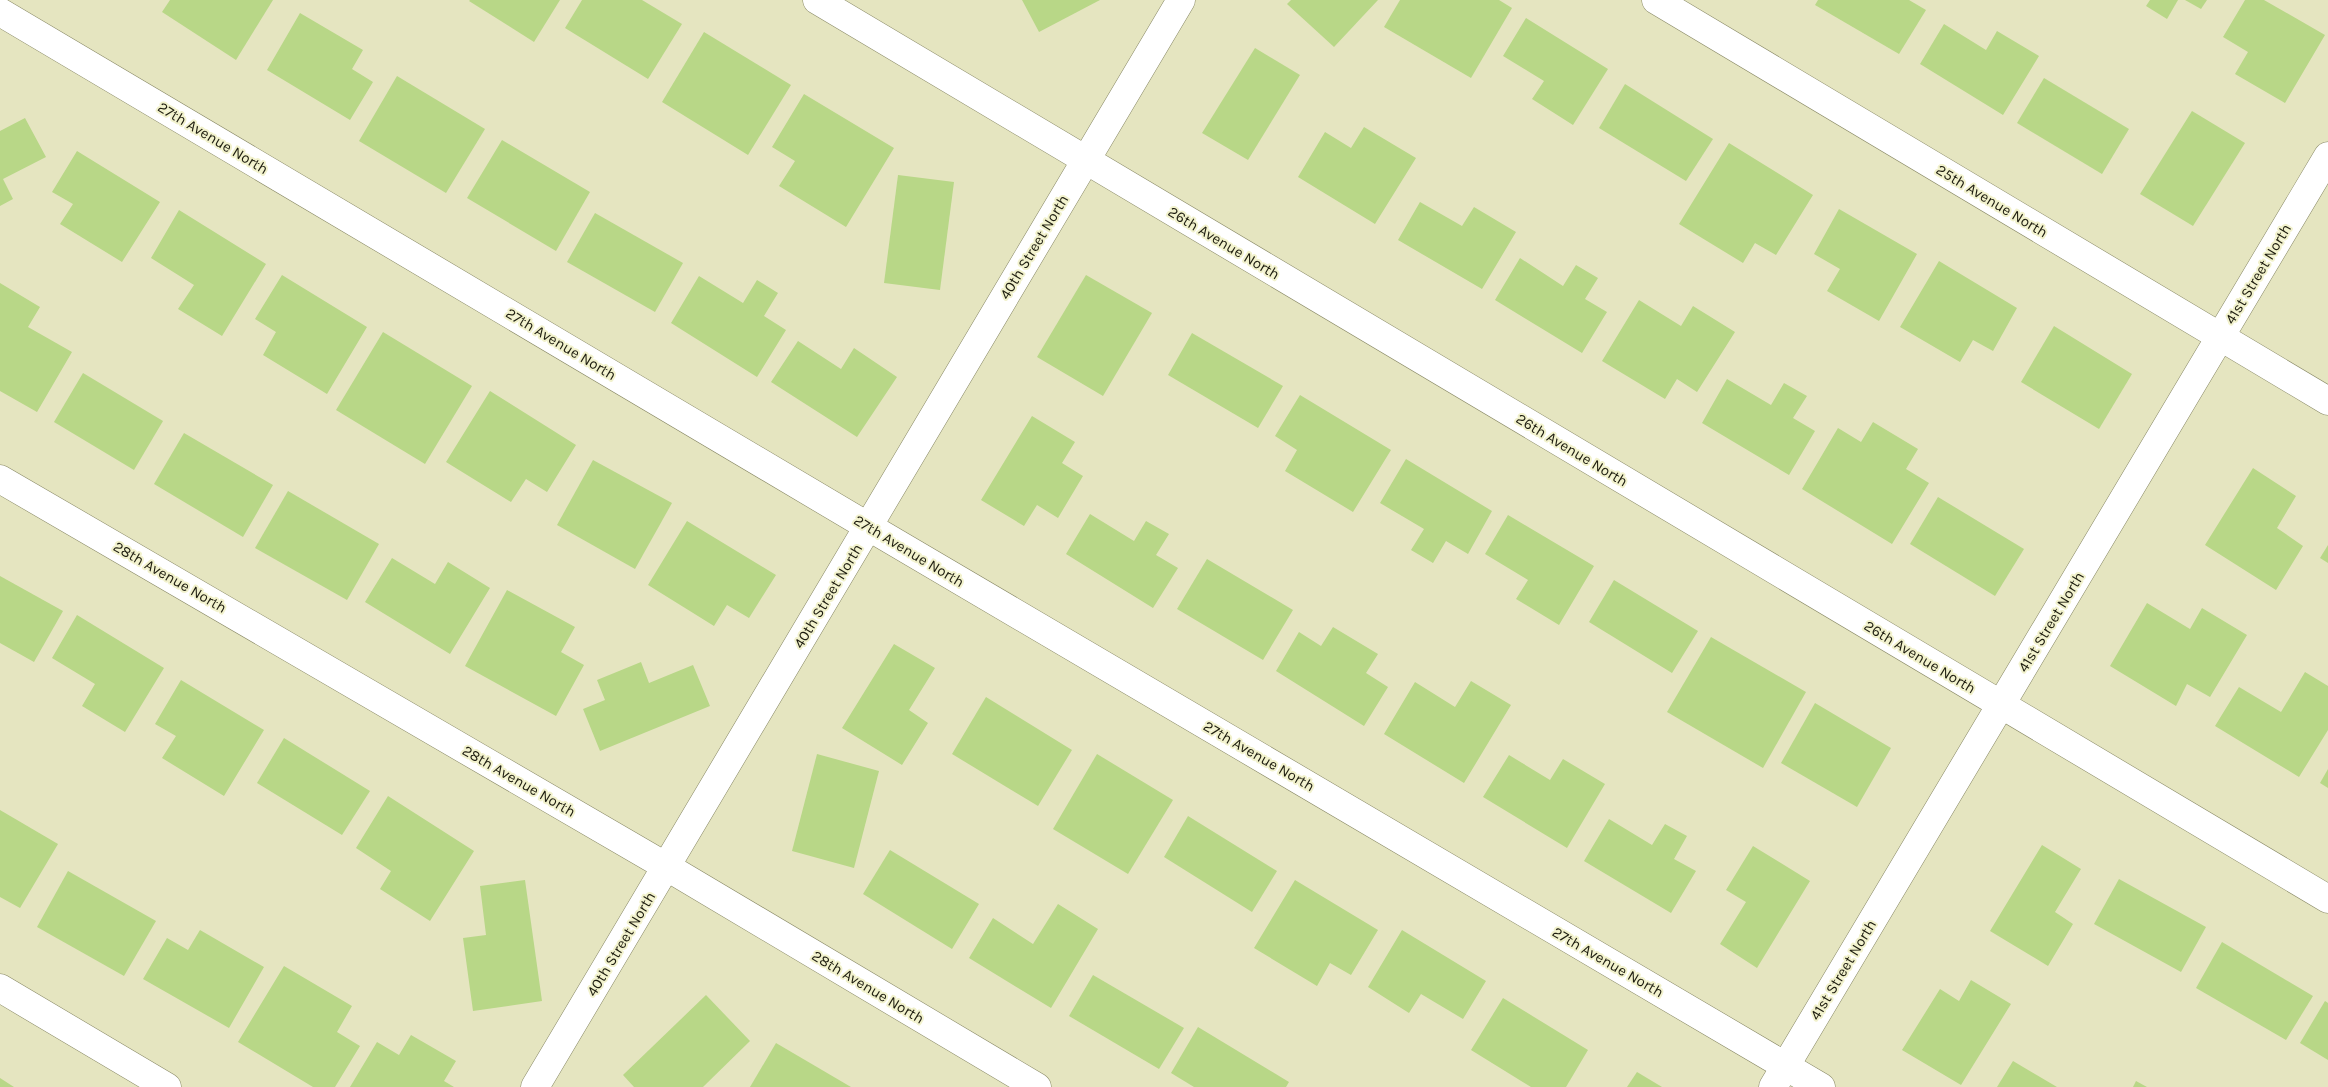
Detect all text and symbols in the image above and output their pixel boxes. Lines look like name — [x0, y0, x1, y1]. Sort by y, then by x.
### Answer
street label: 27th Avenue North — [155, 98, 271, 178]
street label: 25th Avenue North — [1933, 161, 2051, 241]
street label: 40th Street North — [996, 191, 1072, 303]
street label: 26th Avenue North — [1165, 203, 1283, 283]
street label: 41st Street North — [2221, 221, 2295, 327]
street label: 27th Avenue North — [503, 304, 619, 384]
street label: 26th Avenue North — [1513, 410, 1631, 490]
street label: 27th Avenue North — [851, 511, 967, 591]
street label: 28th Avenue North — [110, 537, 230, 617]
street label: 40th Street North — [790, 540, 866, 652]
street label: 41st Street North — [2014, 569, 2088, 675]
street label: 26th Avenue North — [1861, 617, 1979, 697]
street label: 27th Avenue North — [1200, 717, 1318, 795]
street label: 28th Avenue North — [459, 741, 579, 821]
street label: 40th Street North — [583, 888, 659, 1000]
street label: 41st Street North — [1806, 917, 1880, 1023]
street label: 27th Avenue North — [1549, 923, 1667, 1001]
street label: 28th Avenue North — [809, 946, 927, 1028]

